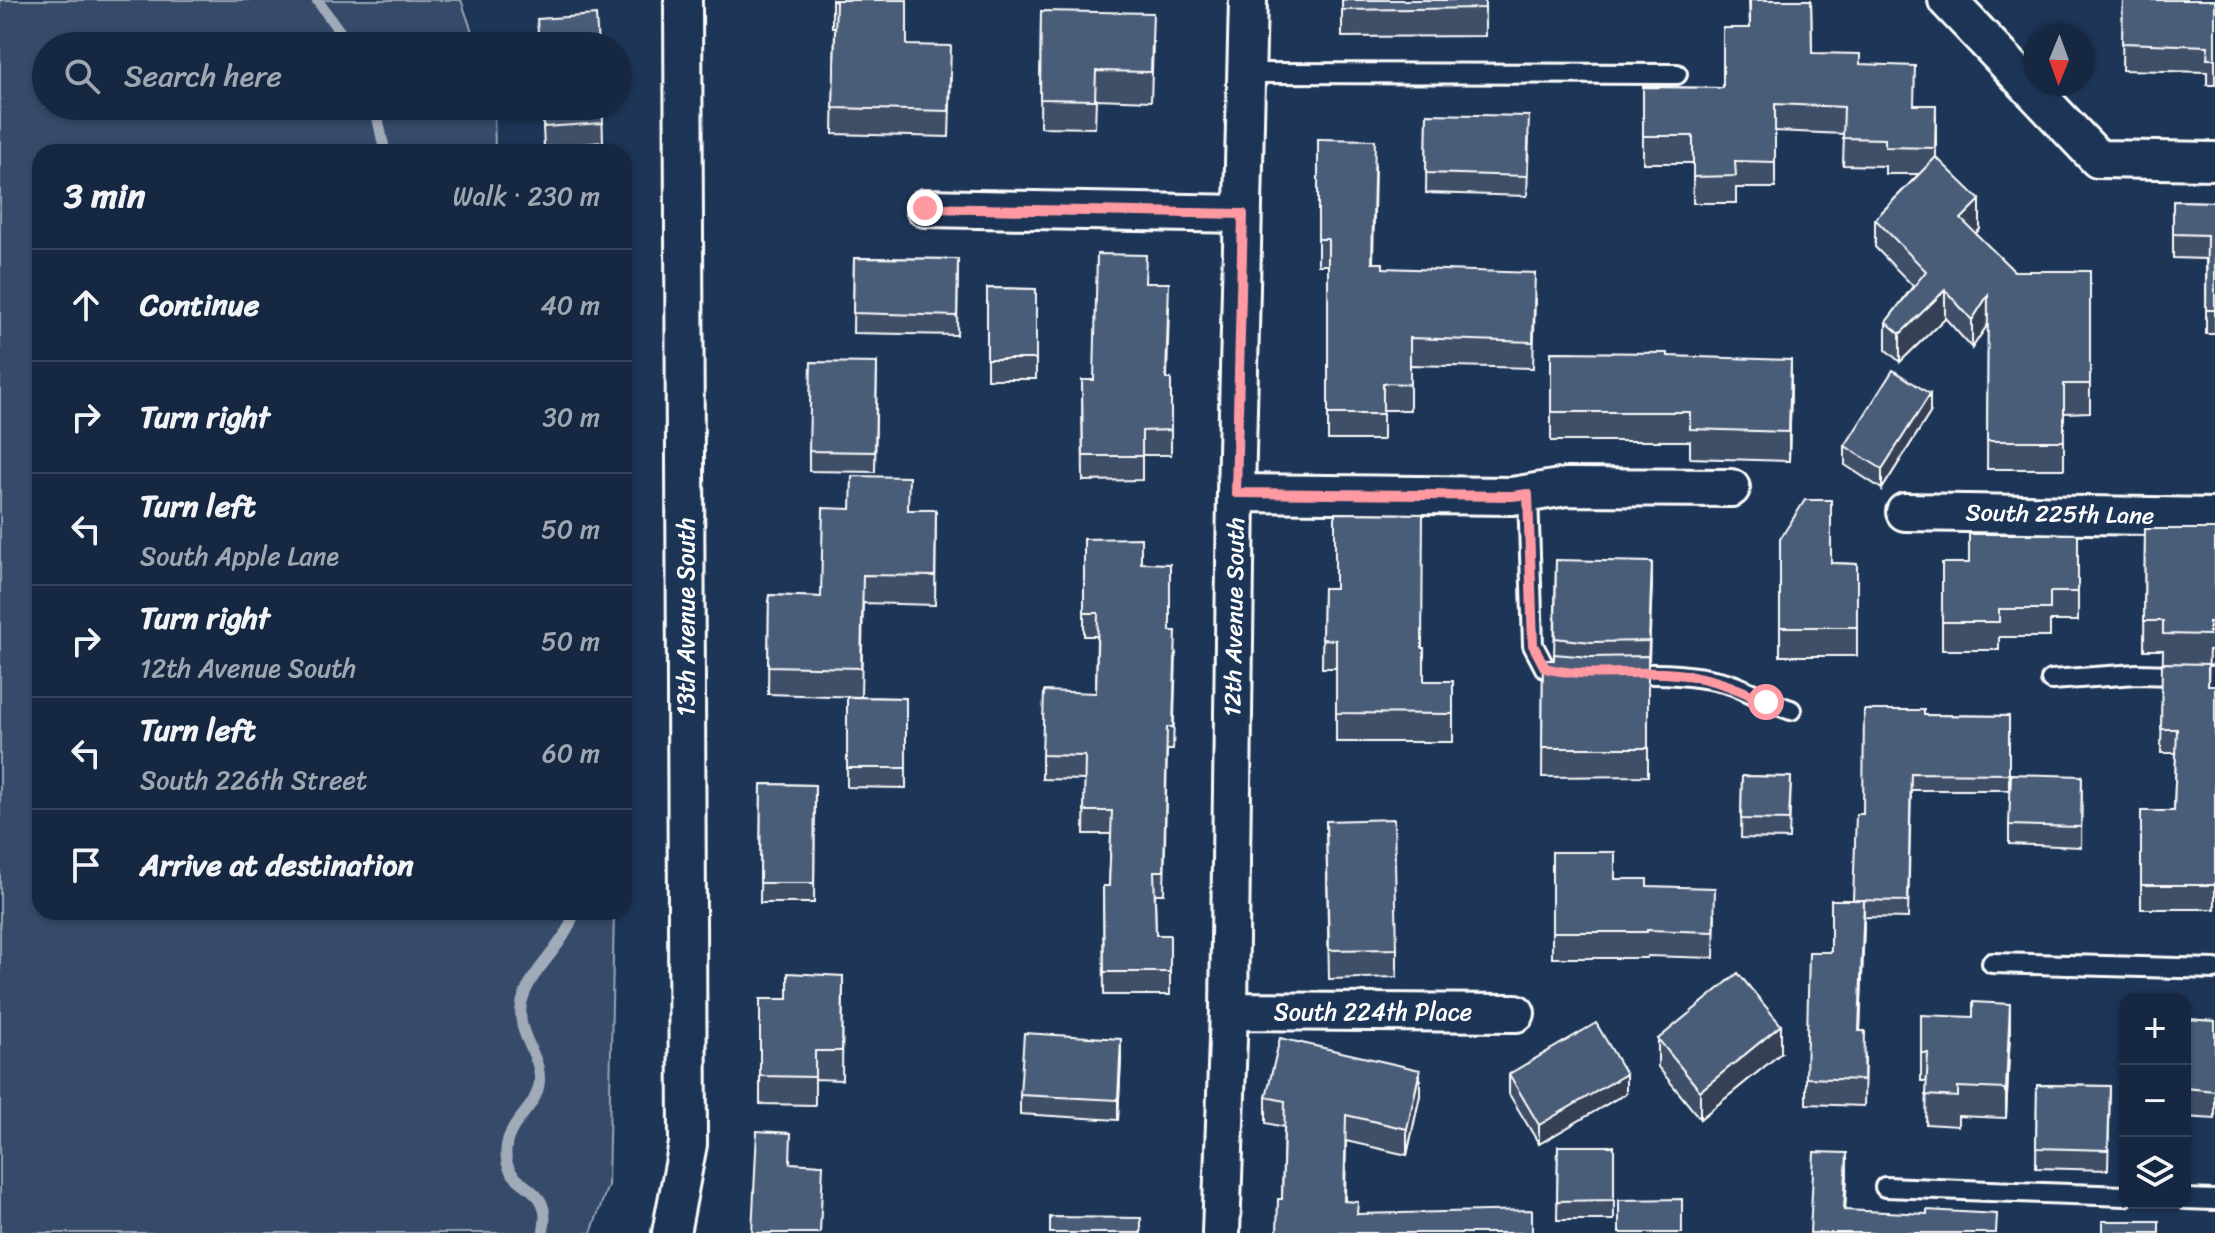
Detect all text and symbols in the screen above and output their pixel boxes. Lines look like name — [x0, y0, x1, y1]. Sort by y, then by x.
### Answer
north arrow — [2023, 24, 2095, 96]
search box — [32, 32, 632, 120]
text: Search here — [124, 49, 282, 103]
icon: search — [60, 54, 104, 98]
text: 3 min — [64, 166, 145, 226]
text: Walk · 230 m — [453, 173, 600, 219]
route end — [907, 190, 943, 226]
text: Continue — [140, 278, 259, 332]
text: 40 m — [541, 282, 600, 328]
icon: ahead — [64, 283, 108, 327]
text: Turn right — [140, 390, 270, 444]
text: 30 m — [543, 394, 600, 440]
icon: right — [64, 395, 108, 439]
text: Turn left — [140, 479, 256, 533]
street label: South 225th Lane — [1965, 491, 2155, 537]
text: 50 m — [541, 506, 600, 552]
icon: left — [64, 507, 108, 551]
street label: 12th Avenue South — [1211, 517, 1257, 717]
street label: 13th Avenue South — [665, 518, 707, 716]
text: South Apple Lane — [140, 533, 339, 579]
text: Turn right — [140, 591, 270, 645]
text: 50 m — [541, 618, 600, 664]
icon: right — [64, 619, 108, 663]
text: 12th Avenue South — [140, 645, 356, 691]
route start — [1748, 684, 1784, 720]
text: Turn left — [140, 703, 256, 757]
text: 60 m — [542, 730, 600, 776]
icon: left — [64, 731, 108, 775]
text: South 226th Street — [140, 757, 367, 803]
text: Arrive at destination — [140, 838, 414, 892]
icon: arrive — [64, 843, 108, 887]
street label: South 224th Place — [1274, 991, 1472, 1033]
map controls — [2119, 993, 2191, 1209]
button: + — [2119, 993, 2191, 1065]
button: − — [2119, 1065, 2191, 1137]
button: layers — [2119, 1137, 2191, 1209]

